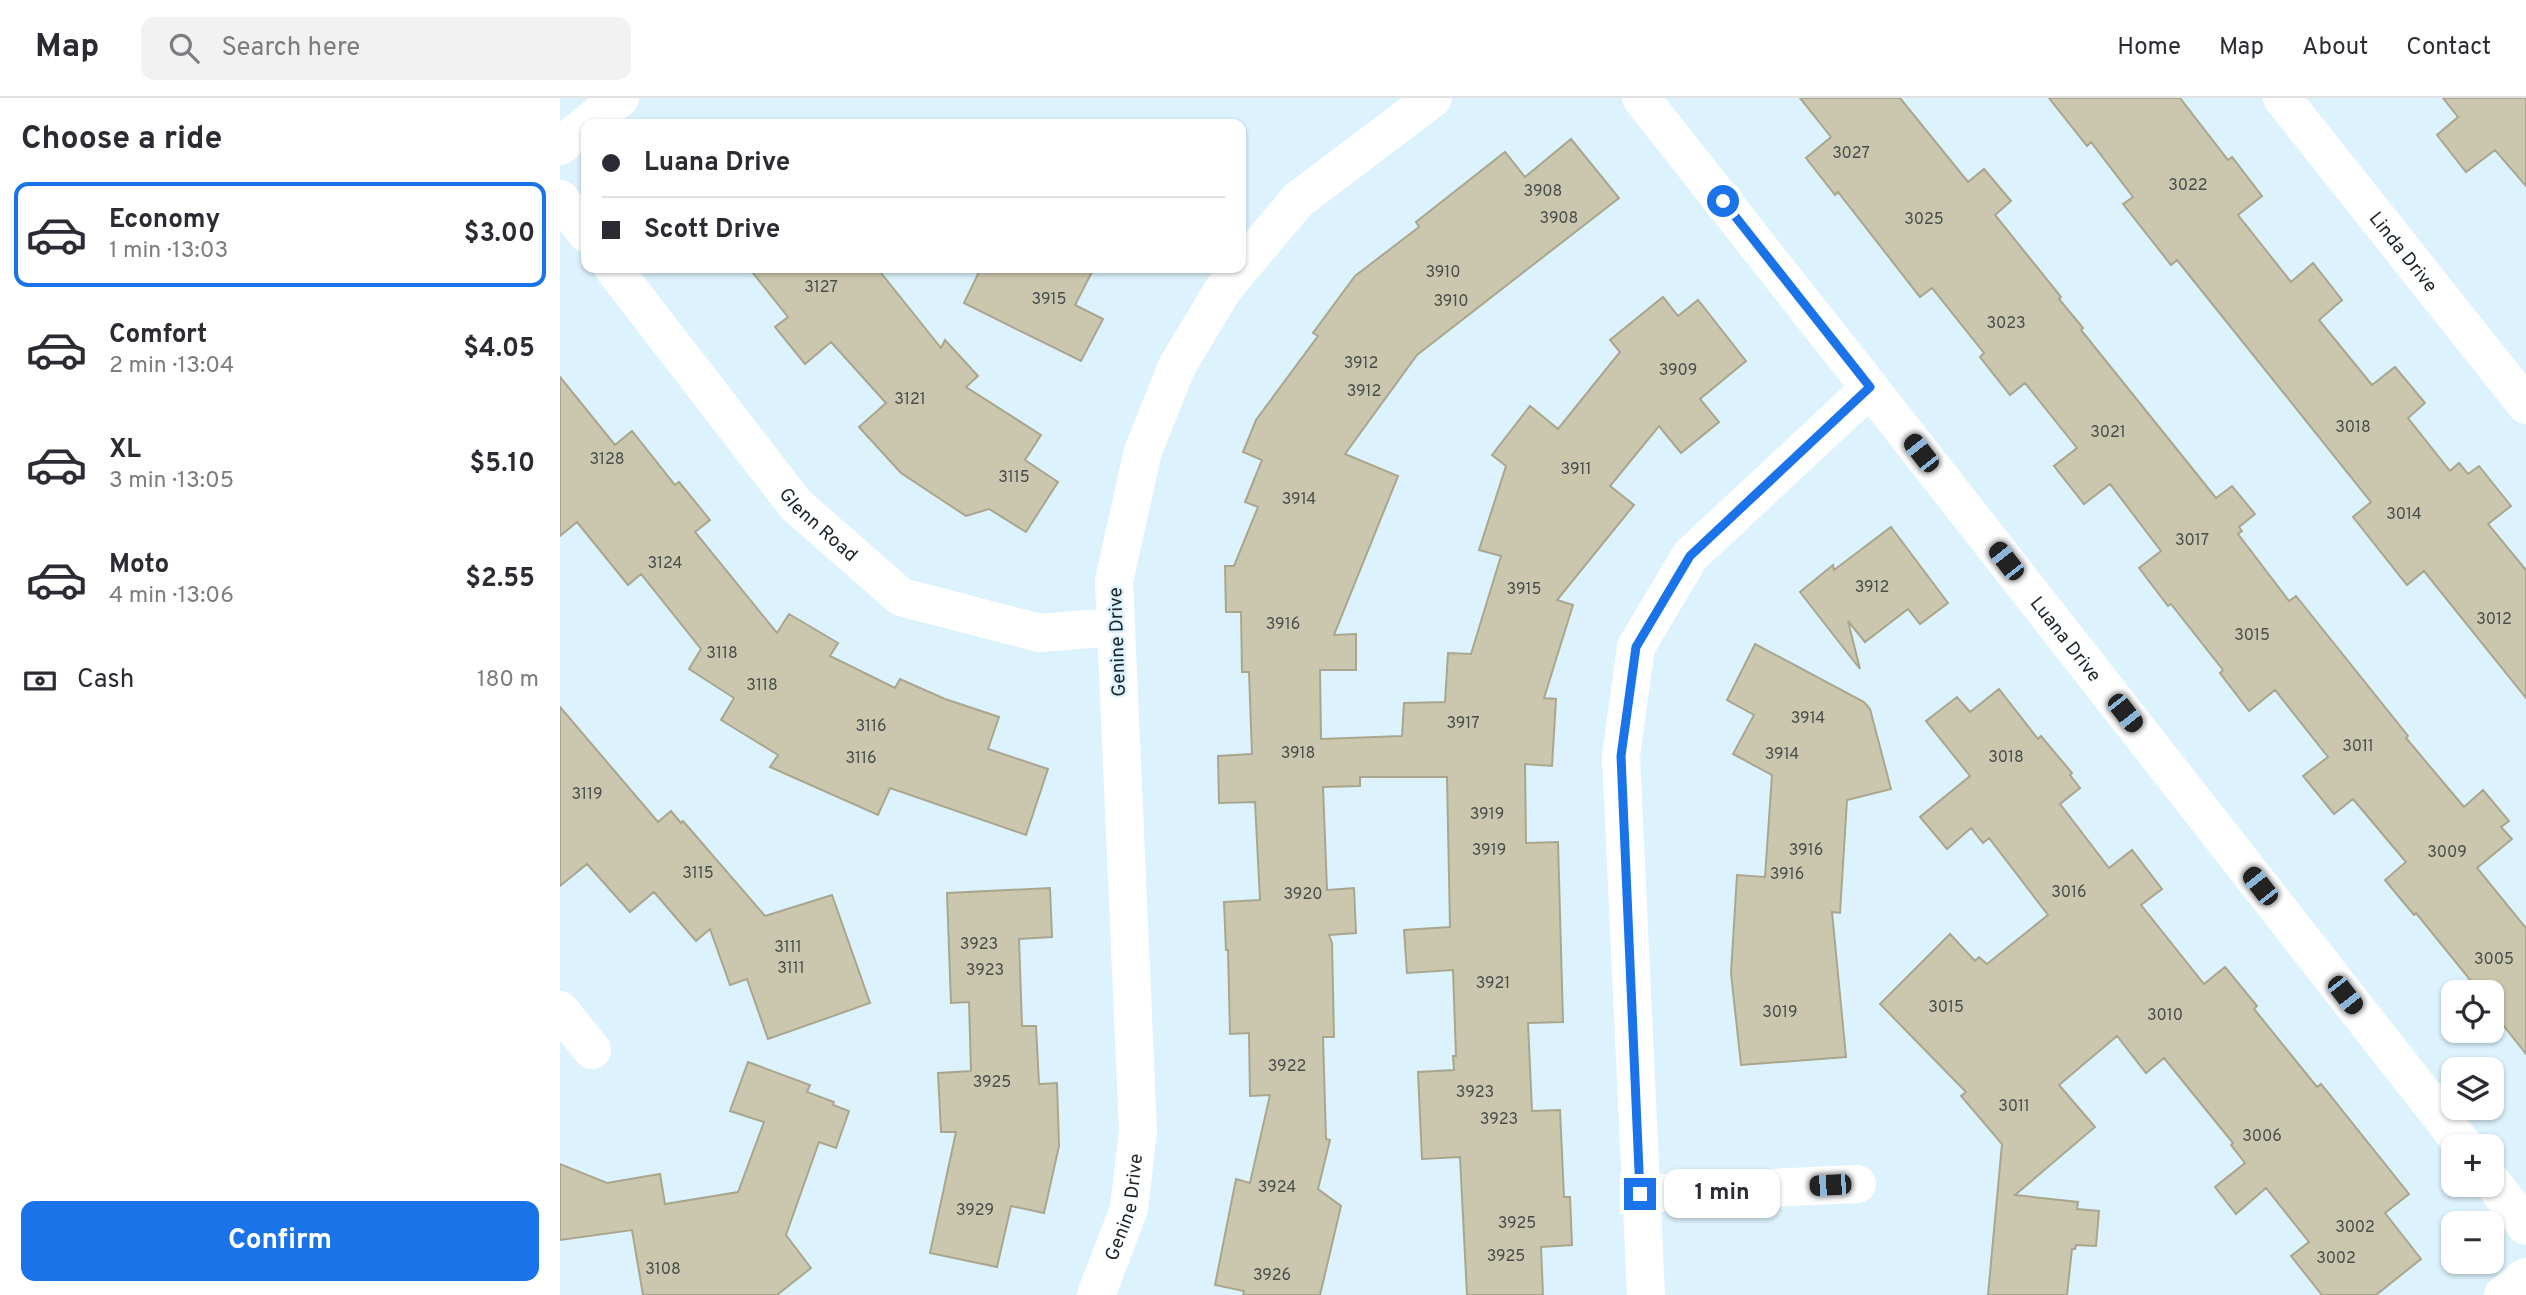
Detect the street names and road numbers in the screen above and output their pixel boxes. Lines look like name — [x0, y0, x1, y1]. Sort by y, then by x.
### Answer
street label: Linda Drive — [2363, 207, 2442, 298]
street label: Glenn Road — [773, 483, 862, 568]
street label: Genine Drive — [1104, 587, 1132, 697]
street label: Luana Drive — [2024, 592, 2106, 687]
street label: Genine Drive — [1100, 1152, 1149, 1264]

